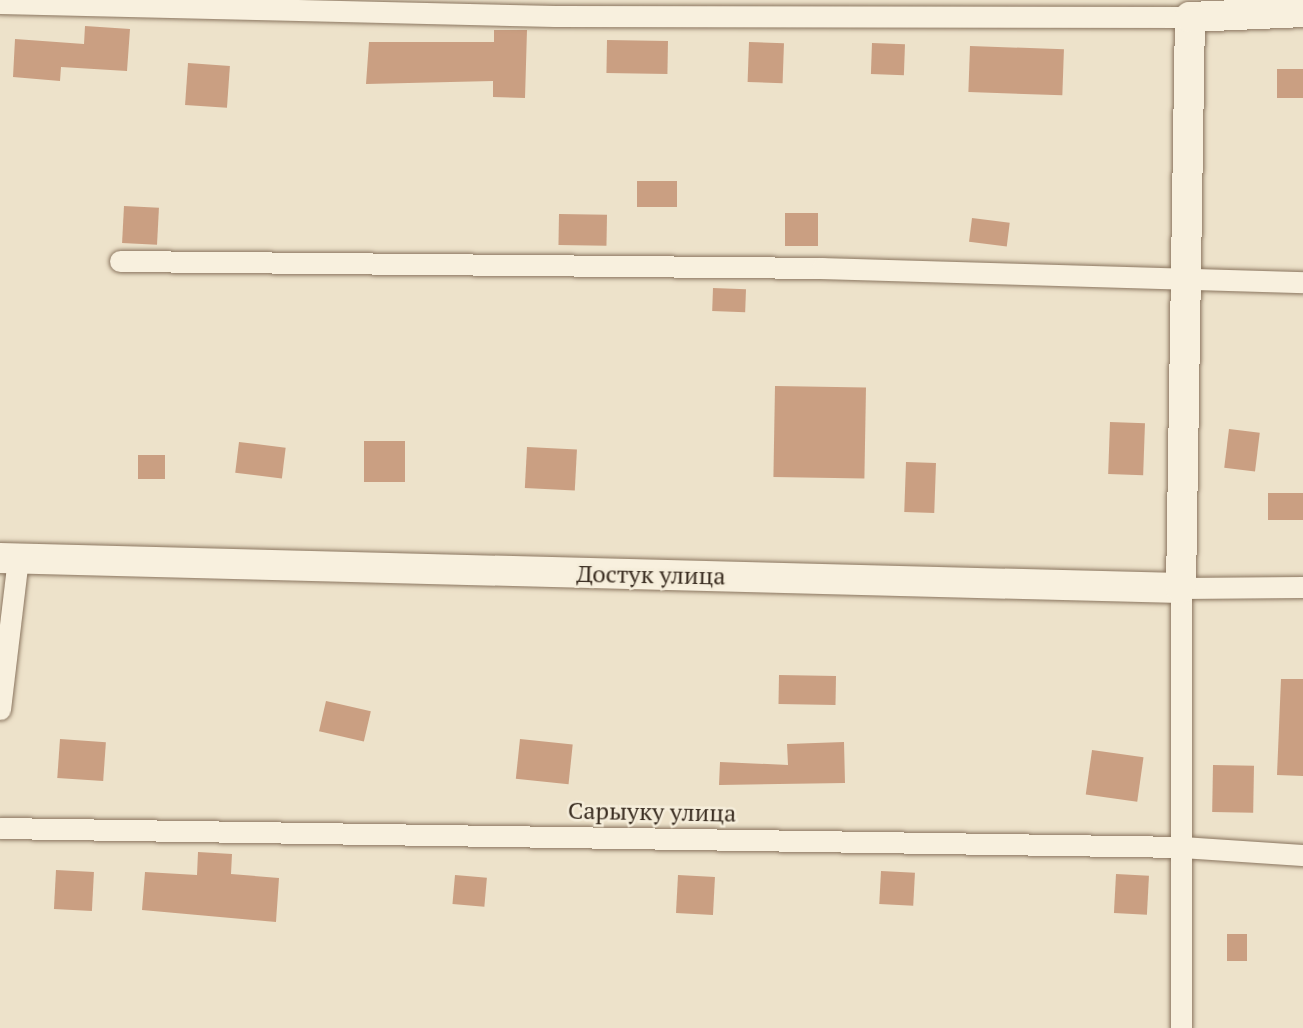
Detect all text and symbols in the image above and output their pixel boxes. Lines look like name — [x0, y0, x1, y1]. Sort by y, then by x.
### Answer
street label: Достук улица — [576, 559, 726, 591]
street label: Сарыуку улица — [568, 796, 736, 828]

